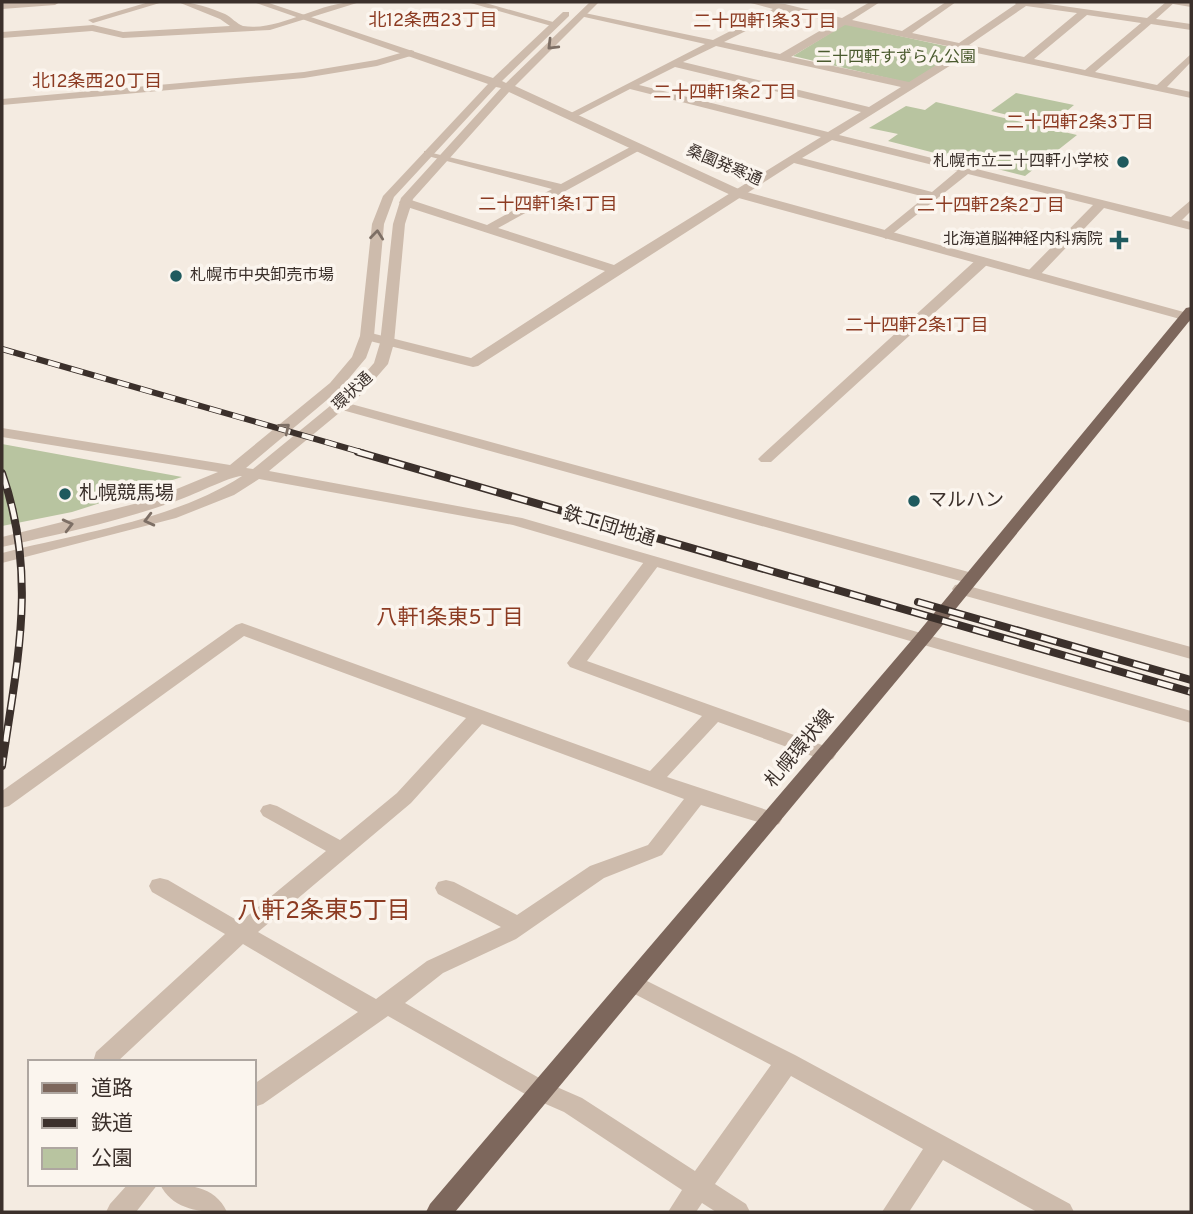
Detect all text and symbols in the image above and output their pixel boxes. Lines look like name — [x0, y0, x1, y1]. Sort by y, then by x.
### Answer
district label: 北12条西23丁目 — [368, 10, 498, 33]
district label: 二十四軒1条3丁目 — [693, 11, 837, 34]
one-way arrow — [547, 36, 560, 49]
park label: 二十四軒すずらん公園 — [816, 48, 976, 68]
district label: 北12条西20丁目 — [32, 71, 162, 94]
district label: 二十四軒1条2丁目 — [653, 82, 797, 105]
district label: 二十四軒2条3丁目 — [1006, 112, 1154, 135]
street label: 桑園発寒通 — [683, 141, 765, 191]
place label: 札幌市立二十四軒小学校 — [933, 152, 1109, 172]
marker: 札幌市立二十四軒小学校 — [1115, 154, 1131, 170]
district label: 二十四軒1条1丁目 — [478, 194, 618, 217]
district label: 二十四軒2条2丁目 — [917, 195, 1065, 218]
one-way arrow — [370, 229, 385, 240]
place label: 北海道脳神経内科病院 — [943, 230, 1103, 250]
marker: 北海道脳神経内科病院 — [1109, 230, 1129, 250]
place label: 札幌市中央卸売市場 — [190, 265, 334, 286]
marker: 札幌市中央卸売市場 — [168, 268, 184, 284]
district label: 二十四軒2条1丁目 — [845, 315, 989, 338]
street label: 環状通 — [329, 368, 377, 416]
one-way arrow — [278, 423, 290, 436]
place label: 札幌競馬場 — [79, 482, 174, 506]
marker: 札幌競馬場 — [57, 486, 73, 502]
place label: マルハン — [928, 489, 1004, 513]
marker: マルハン — [906, 493, 922, 509]
street label: 鉄工団地通 — [560, 502, 658, 552]
one-way arrow — [144, 512, 156, 526]
one-way arrow — [62, 519, 74, 533]
district label: 八軒1条東5丁目 — [377, 605, 523, 632]
street label: 札幌環状線 — [760, 705, 840, 793]
district label: 八軒2条東5丁目 — [237, 897, 411, 927]
legend — [28, 1060, 256, 1186]
text: 道路 — [91, 1076, 133, 1103]
text: 鉄道 — [91, 1111, 133, 1138]
text: 公園 — [91, 1146, 133, 1173]

